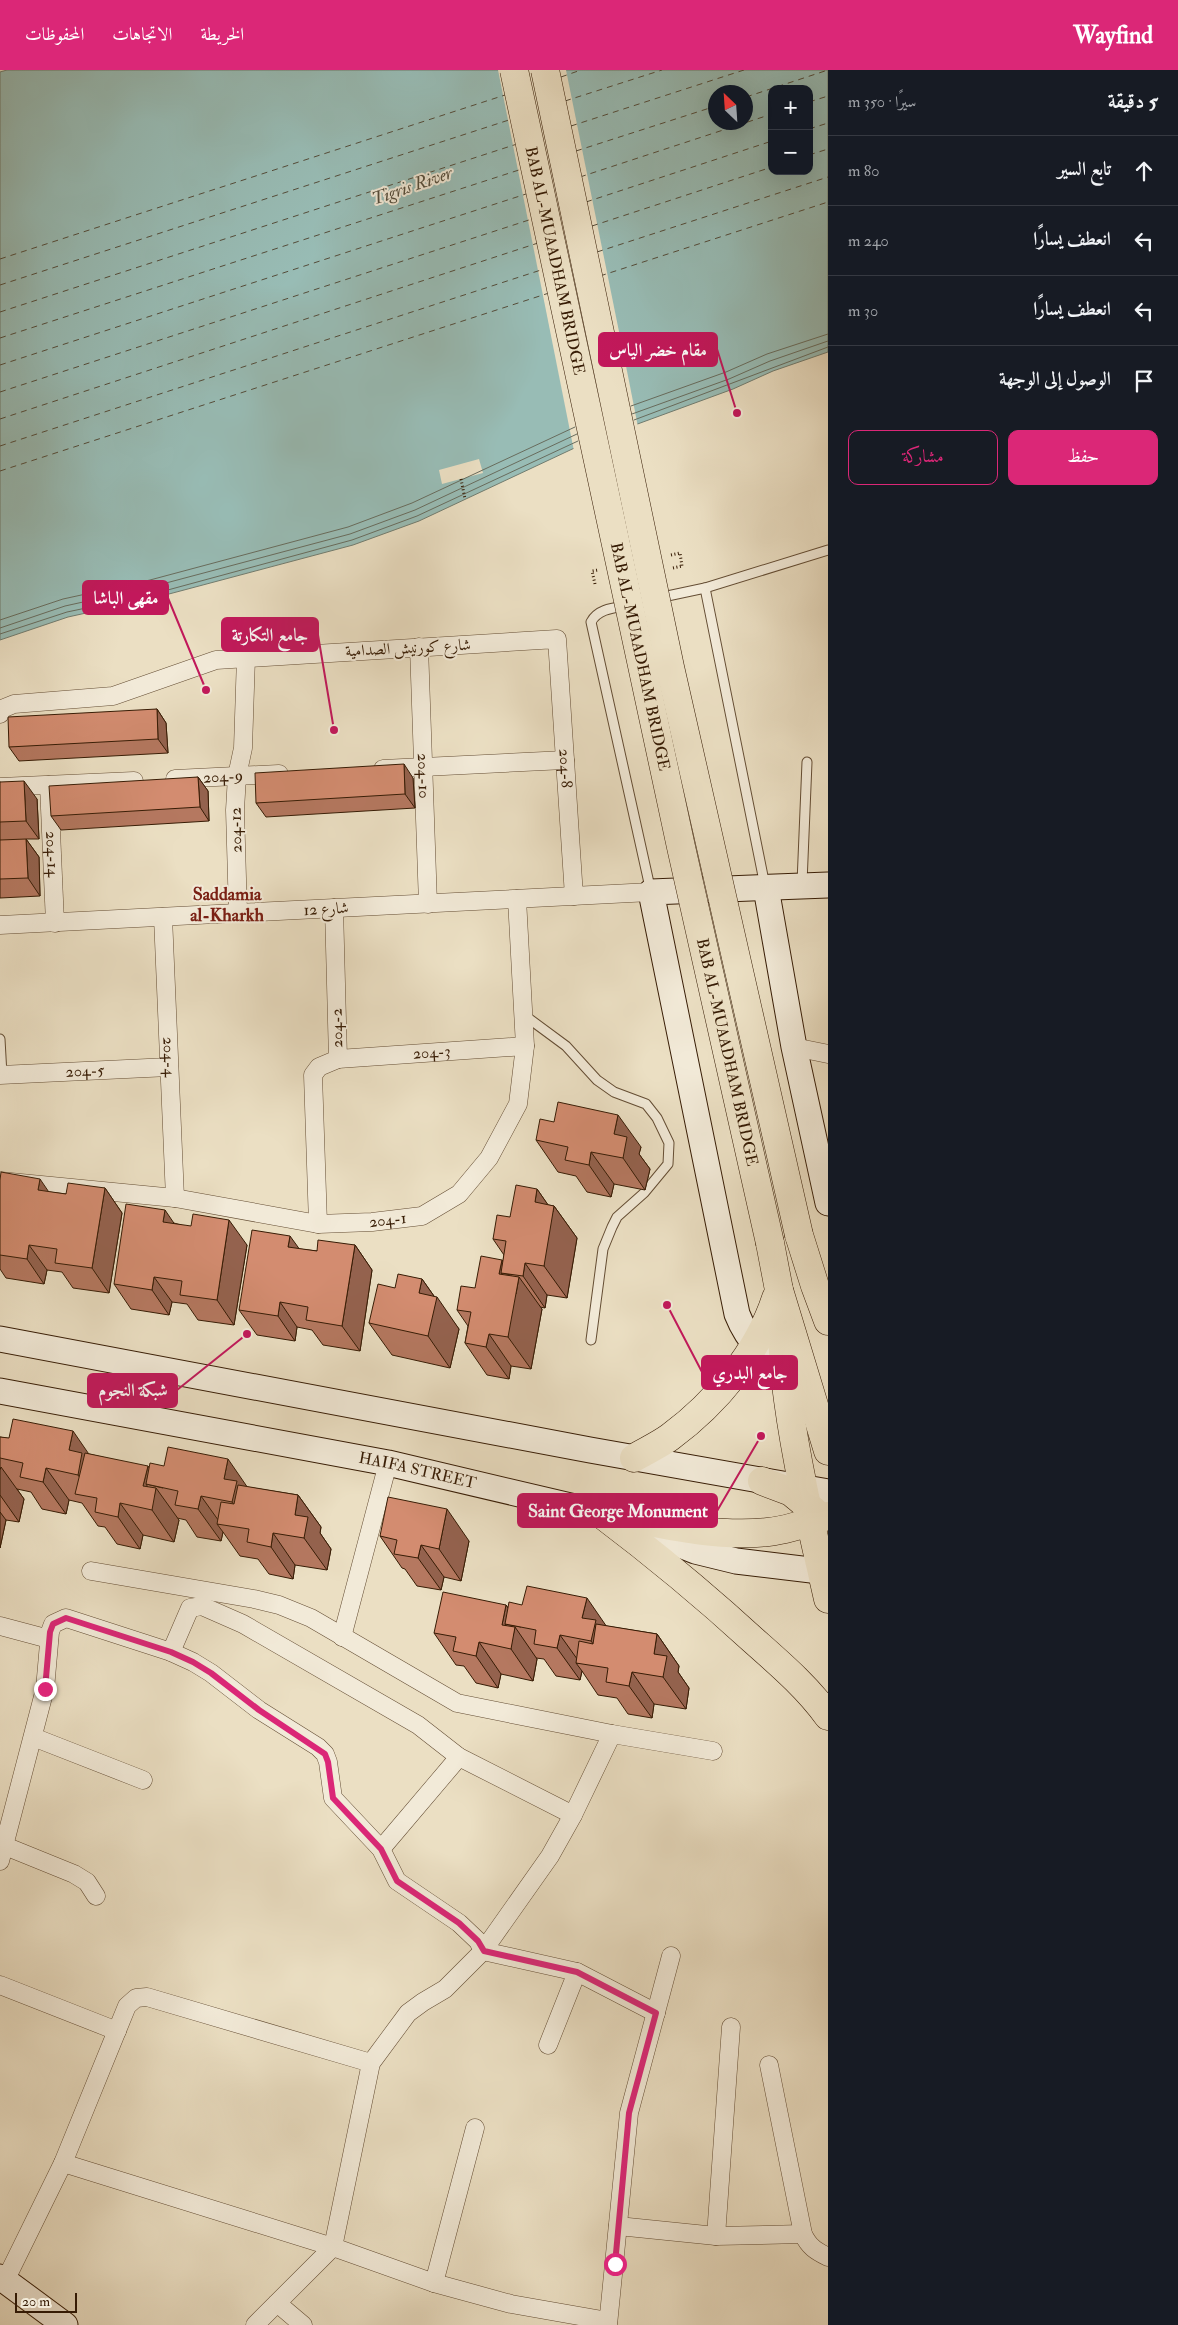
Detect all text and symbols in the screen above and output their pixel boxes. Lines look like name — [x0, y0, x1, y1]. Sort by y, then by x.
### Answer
text: Wayfind — [1073, 20, 1153, 51]
text: المحفوظات — [25, 23, 84, 46]
text: الاتجاهات — [112, 23, 172, 46]
text: الخريطة — [200, 23, 244, 46]
north arrow — [708, 85, 753, 130]
map controls — [768, 85, 813, 175]
button: + — [768, 85, 813, 130]
text: 5 دقيقة — [1108, 88, 1158, 115]
text: سيرًا · 350 m — [848, 92, 916, 112]
button: − — [768, 130, 813, 175]
street label: BAB AL-MUAADHAM BRIDGE — [521, 145, 589, 377]
text: تابع السير — [1057, 157, 1111, 181]
icon: ahead — [1130, 157, 1158, 185]
water label: Tigris River — [369, 161, 457, 211]
text: 80 m — [848, 161, 880, 181]
text: انعطف يسارًا — [1033, 227, 1111, 251]
icon: left — [1130, 227, 1158, 255]
text: 240 m — [848, 231, 889, 251]
text: انعطف يسارًا — [1033, 297, 1111, 321]
icon: left — [1130, 297, 1158, 325]
text: 30 m — [848, 301, 878, 321]
callout: مقام خضر الياس — [599, 333, 717, 366]
text: مقام خضر الياس — [609, 339, 707, 366]
text: الوصول إلى الوجهة — [999, 367, 1111, 391]
icon: arrive — [1130, 367, 1158, 395]
button: مشاركة — [848, 430, 998, 485]
button: حفظ — [1008, 430, 1158, 485]
street label: BAB AL-MUAADHAM BRIDGE — [606, 541, 674, 773]
callout: مقهى الباشا — [83, 581, 168, 614]
text: مقهى الباشا — [93, 587, 159, 610]
callout: جامع التكارتة — [222, 618, 318, 651]
text: جامع التكارتة — [232, 624, 308, 652]
street label: شارع كورنيش الصدامية — [345, 635, 472, 664]
street label: 204-8 — [554, 748, 577, 789]
street label: 204-10 — [413, 753, 434, 799]
street label: 204-9 — [203, 766, 243, 788]
street label: 204-12 — [226, 807, 246, 853]
street label: 204-14 — [41, 831, 63, 879]
district label: Saddamia al-Kharkh — [190, 883, 264, 927]
street label: شارع 12 — [303, 898, 349, 923]
street label: BAB AL-MUAADHAM BRIDGE — [692, 936, 762, 1168]
street label: 204-2 — [327, 1008, 347, 1048]
street label: 204-4 — [158, 1036, 180, 1079]
street label: 204-3 — [412, 1041, 451, 1064]
street label: 204-5 — [65, 1060, 105, 1082]
street label: 204-1 — [368, 1208, 407, 1232]
callout: جامع البدري — [702, 1356, 797, 1389]
text: جامع البدري — [712, 1362, 788, 1390]
callout: شبكة النجوم — [88, 1374, 177, 1407]
text: شبكة النجوم — [98, 1379, 168, 1406]
street label: HAIFA STREET — [357, 1448, 478, 1494]
callout: Saint George Monument — [518, 1494, 717, 1527]
text: Saint George Monument — [528, 1500, 708, 1523]
route end — [34, 1678, 57, 1701]
route start — [604, 2253, 627, 2276]
scale bar — [15, 2290, 78, 2313]
text: 20 m — [22, 2293, 50, 2310]

